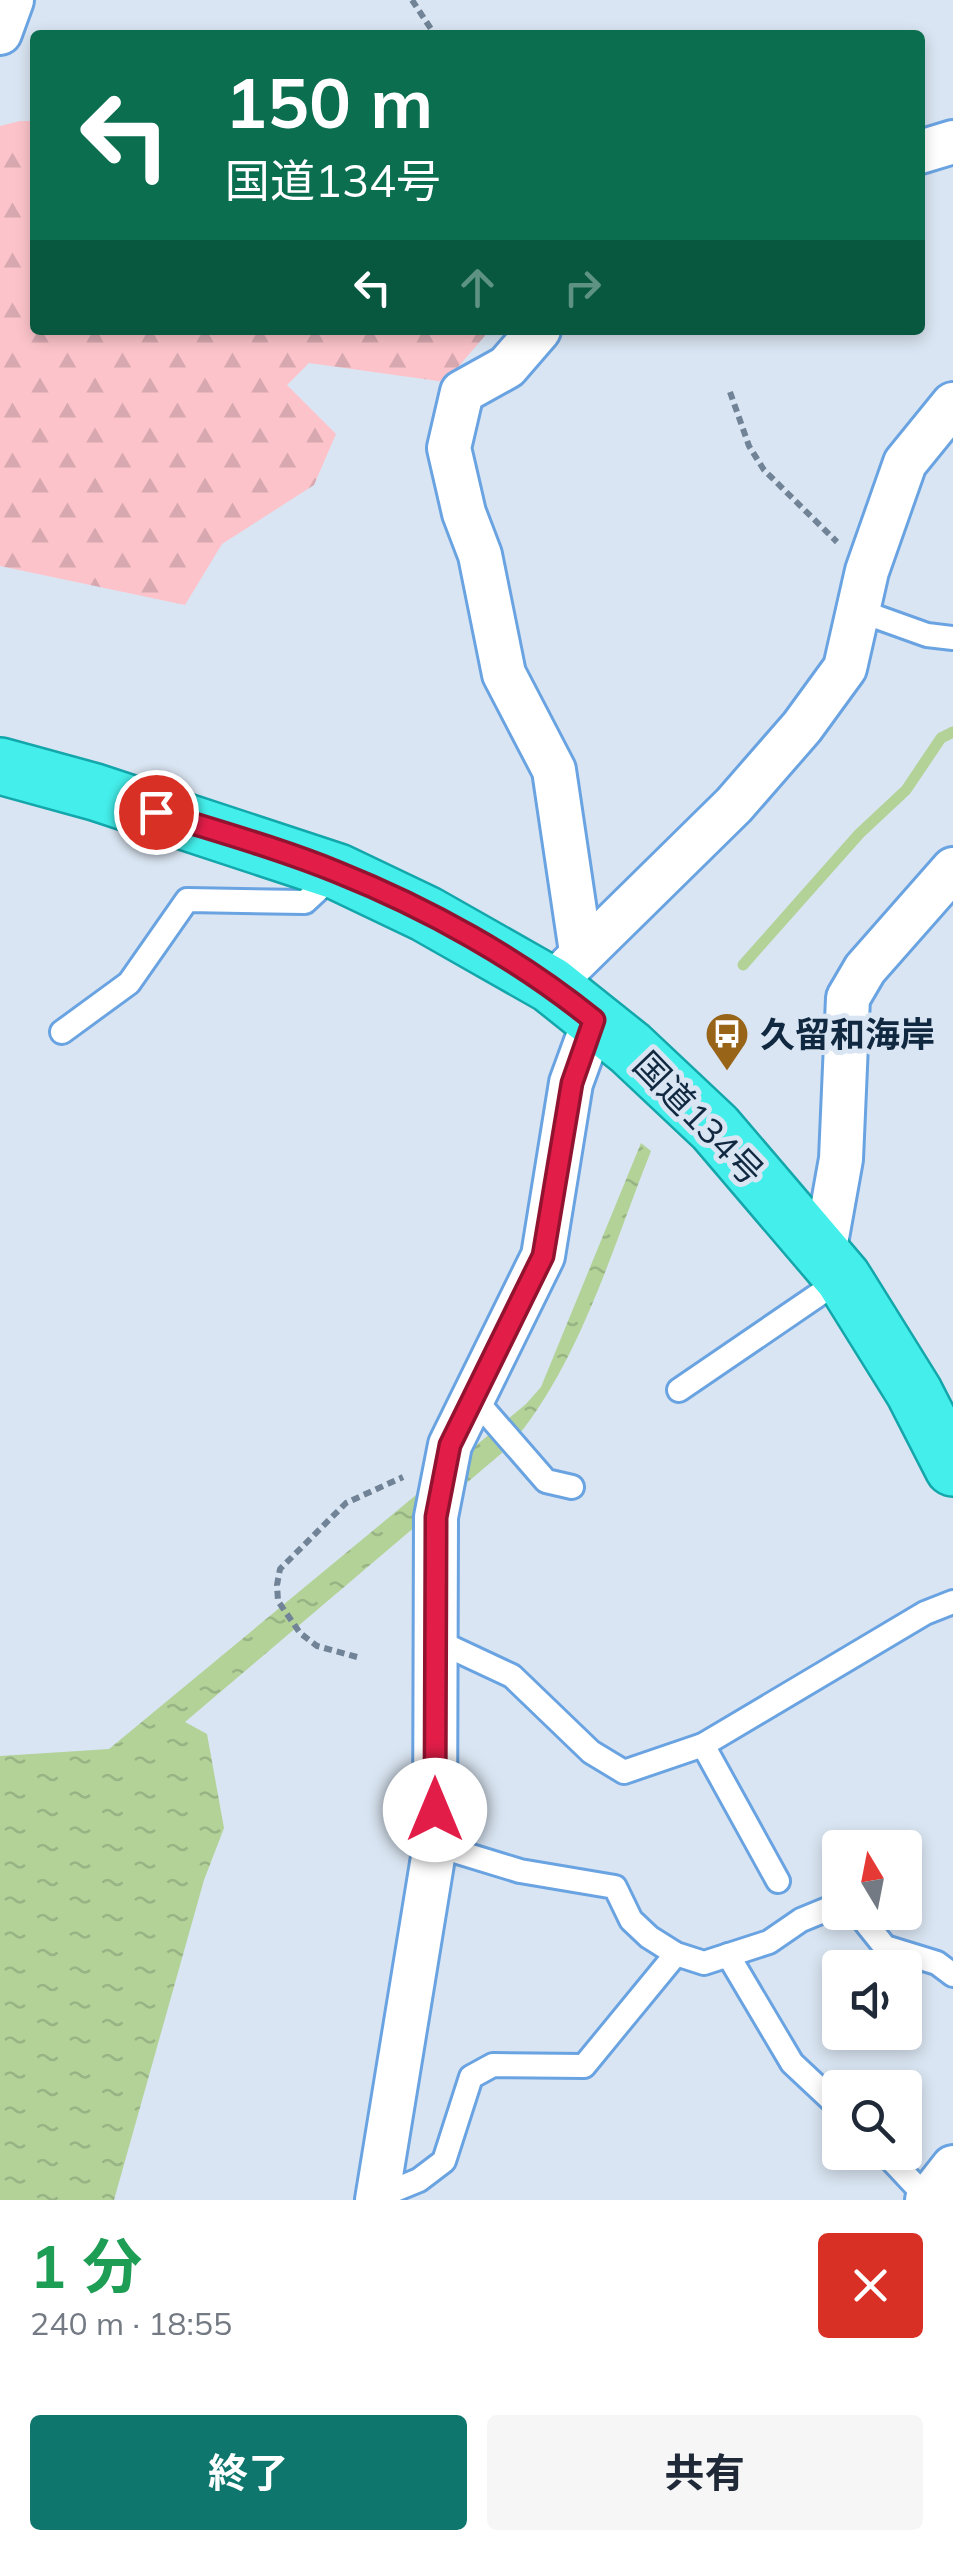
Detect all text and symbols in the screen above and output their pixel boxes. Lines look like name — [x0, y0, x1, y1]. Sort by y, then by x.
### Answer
text: 150 m — [225, 58, 433, 146]
icon: left — [60, 70, 190, 200]
text: 国道134号 — [225, 152, 441, 208]
icon: left — [345, 260, 400, 315]
icon: ahead — [450, 260, 505, 315]
icon: right — [555, 260, 610, 315]
pin — [114, 770, 199, 855]
icon: arrive — [129, 785, 184, 840]
bus stop icon: 久留和海岸 — [704, 1011, 750, 1072]
place label: 久留和海岸 — [760, 1012, 935, 1056]
street label: 国道134号 — [625, 1042, 773, 1194]
position arrow — [383, 1758, 487, 1862]
north arrow — [822, 1830, 922, 1930]
map controls — [822, 1830, 922, 2170]
button: sound — [822, 1950, 922, 2050]
button: search — [822, 2070, 922, 2170]
text: 1 分 — [30, 2228, 142, 2303]
button: close — [818, 2233, 923, 2338]
text: 240 m · 18:55 — [30, 2303, 232, 2343]
button: 終了 — [30, 2415, 467, 2530]
button: 共有 — [487, 2415, 923, 2530]

